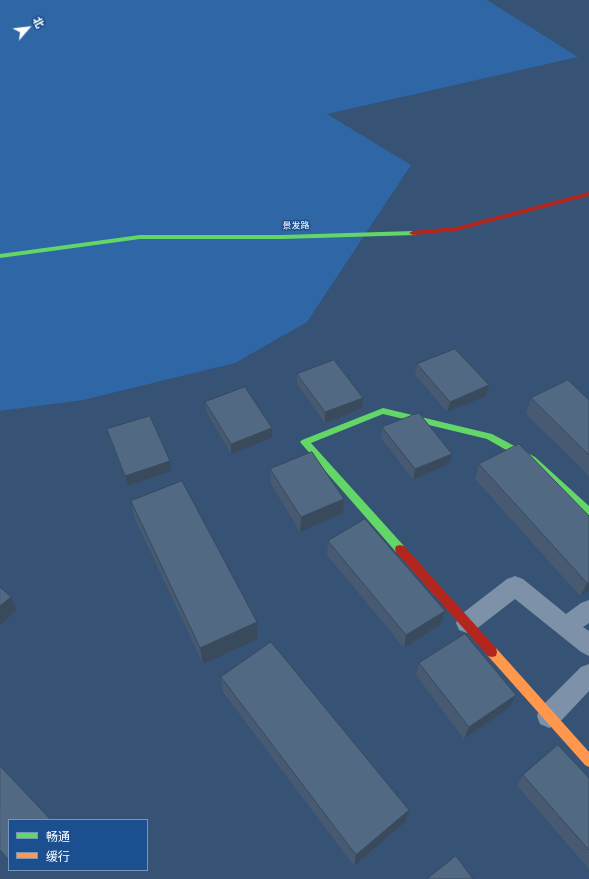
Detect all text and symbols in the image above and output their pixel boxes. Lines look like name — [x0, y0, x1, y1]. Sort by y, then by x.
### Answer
north arrow — [8, 8, 48, 48]
text: 北 — [30, 14, 47, 31]
street label: 景发路 — [282, 220, 310, 232]
legend — [8, 819, 148, 871]
text: 畅通 — [46, 829, 70, 844]
text: 缓行 — [46, 849, 70, 864]

